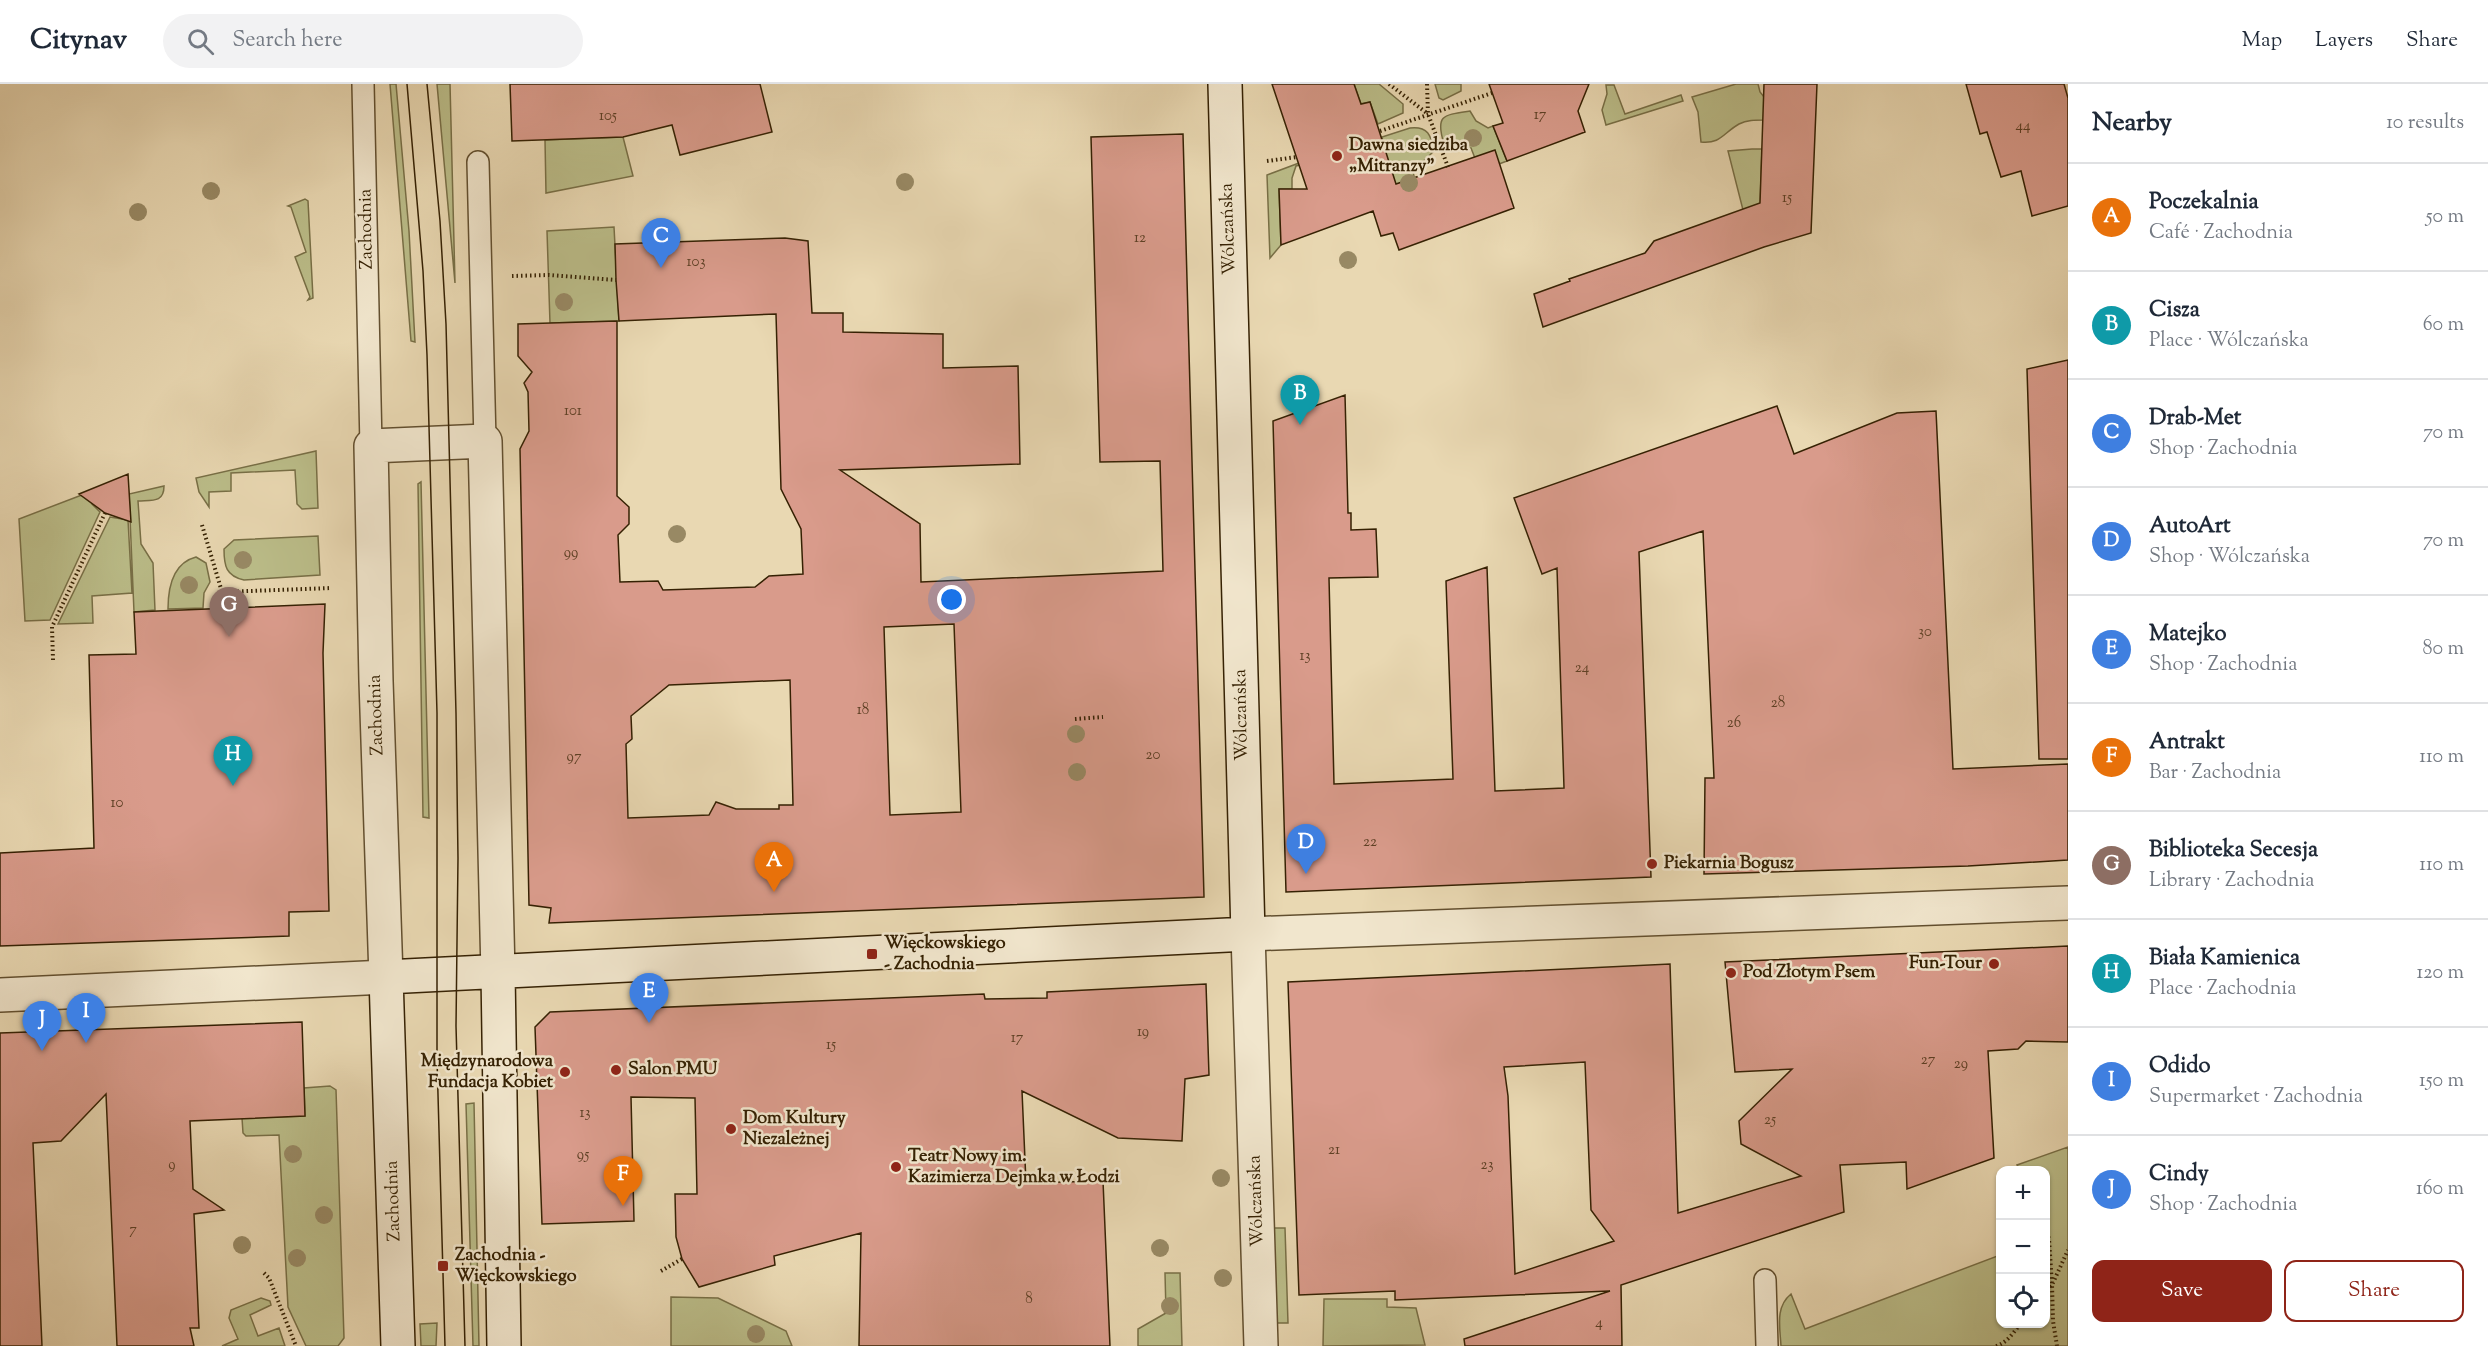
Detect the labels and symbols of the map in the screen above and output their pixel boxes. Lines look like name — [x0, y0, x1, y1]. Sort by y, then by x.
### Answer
house number: 17 — [1534, 105, 1547, 126]
house number: 105 — [599, 106, 617, 127]
house number: 44 — [2015, 116, 2031, 137]
place label: Dawna siedziba „Mitranzy” — [1349, 133, 1469, 180]
marker: Dawna siedziba „Mitranzy” — [1330, 149, 1344, 163]
street label: Wólczańska — [1214, 183, 1244, 275]
street label: Zachodnia — [353, 188, 381, 270]
house number: 15 — [1782, 188, 1792, 209]
pin: C — [642, 218, 680, 268]
house number: 12 — [1134, 228, 1146, 249]
house number: 103 — [687, 252, 705, 273]
pin: B — [1280, 376, 1320, 425]
house number: 101 — [564, 401, 582, 422]
house number: 99 — [564, 543, 578, 564]
your location — [937, 585, 966, 614]
pin: G — [210, 588, 248, 637]
house number: 30 — [1918, 622, 1932, 643]
house number: 13 — [1299, 646, 1311, 667]
house number: 24 — [1575, 658, 1590, 679]
street label: Wólczańska — [1228, 669, 1256, 761]
street label: Zachodnia — [363, 674, 391, 756]
house number: 28 — [1771, 693, 1785, 714]
house number: 18 — [857, 700, 869, 721]
house number: 26 — [1727, 713, 1741, 734]
pin: H — [214, 736, 252, 786]
house number: 20 — [1146, 745, 1161, 766]
house number: 97 — [567, 747, 582, 768]
house number: 10 — [111, 793, 124, 814]
pin: D — [1286, 824, 1326, 874]
house number: 22 — [1363, 832, 1377, 853]
pin: A — [754, 842, 794, 892]
place label: Piekarnia Bogusz — [1664, 851, 1794, 877]
marker: Piekarnia Bogusz — [1645, 857, 1659, 871]
place label: Więckowskiego - Zachodnia — [884, 931, 1006, 978]
marker: Więckowskiego - Zachodnia — [865, 947, 879, 961]
place label: Fun-Tour — [1909, 951, 1982, 977]
marker: Fun-Tour — [1987, 957, 2001, 971]
place label: Pod Złotym Psem — [1743, 960, 1875, 986]
marker: Pod Złotym Psem — [1724, 966, 1738, 980]
pin: E — [630, 974, 668, 1023]
pin: I — [66, 994, 106, 1043]
pin: J — [22, 1002, 62, 1051]
house number: 19 — [1137, 1022, 1149, 1043]
house number: 17 — [1011, 1028, 1024, 1049]
house number: 15 — [826, 1035, 836, 1056]
place label: Międzynarodowa Fundacja Kobiet — [421, 1049, 554, 1096]
house number: 27 — [1921, 1050, 1936, 1071]
house number: 29 — [1954, 1054, 1968, 1075]
place label: Salon PMU — [628, 1057, 718, 1083]
marker: Salon PMU — [609, 1063, 623, 1077]
marker: Międzynarodowa Fundacja Kobiet — [558, 1065, 572, 1079]
house number: 13 — [579, 1103, 591, 1124]
place label: Dom Kultury Niezależnej — [743, 1106, 846, 1153]
house number: 25 — [1764, 1110, 1776, 1131]
marker: Dom Kultury Niezależnej — [724, 1122, 738, 1136]
house number: 21 — [1328, 1140, 1340, 1161]
place label: Teatr Nowy im. Kazimierza Dejmka w Łodzi — [908, 1144, 1121, 1191]
house number: 95 — [577, 1145, 589, 1166]
house number: 9 — [168, 1155, 176, 1176]
street label: Wólczańska — [1242, 1155, 1272, 1247]
house number: 23 — [1480, 1155, 1494, 1176]
pin: F — [604, 1156, 642, 1206]
street label: Zachodnia — [380, 1160, 408, 1242]
marker: Teatr Nowy im. Kazimierza Dejmka w Łodzi — [889, 1160, 903, 1174]
house number: 7 — [129, 1220, 137, 1241]
place label: Zachodnia - Więckowskiego — [455, 1243, 577, 1290]
marker: Zachodnia - Więckowskiego — [436, 1259, 450, 1273]
house number: 8 — [1025, 1289, 1033, 1310]
house number: 4 — [1595, 1313, 1603, 1334]

